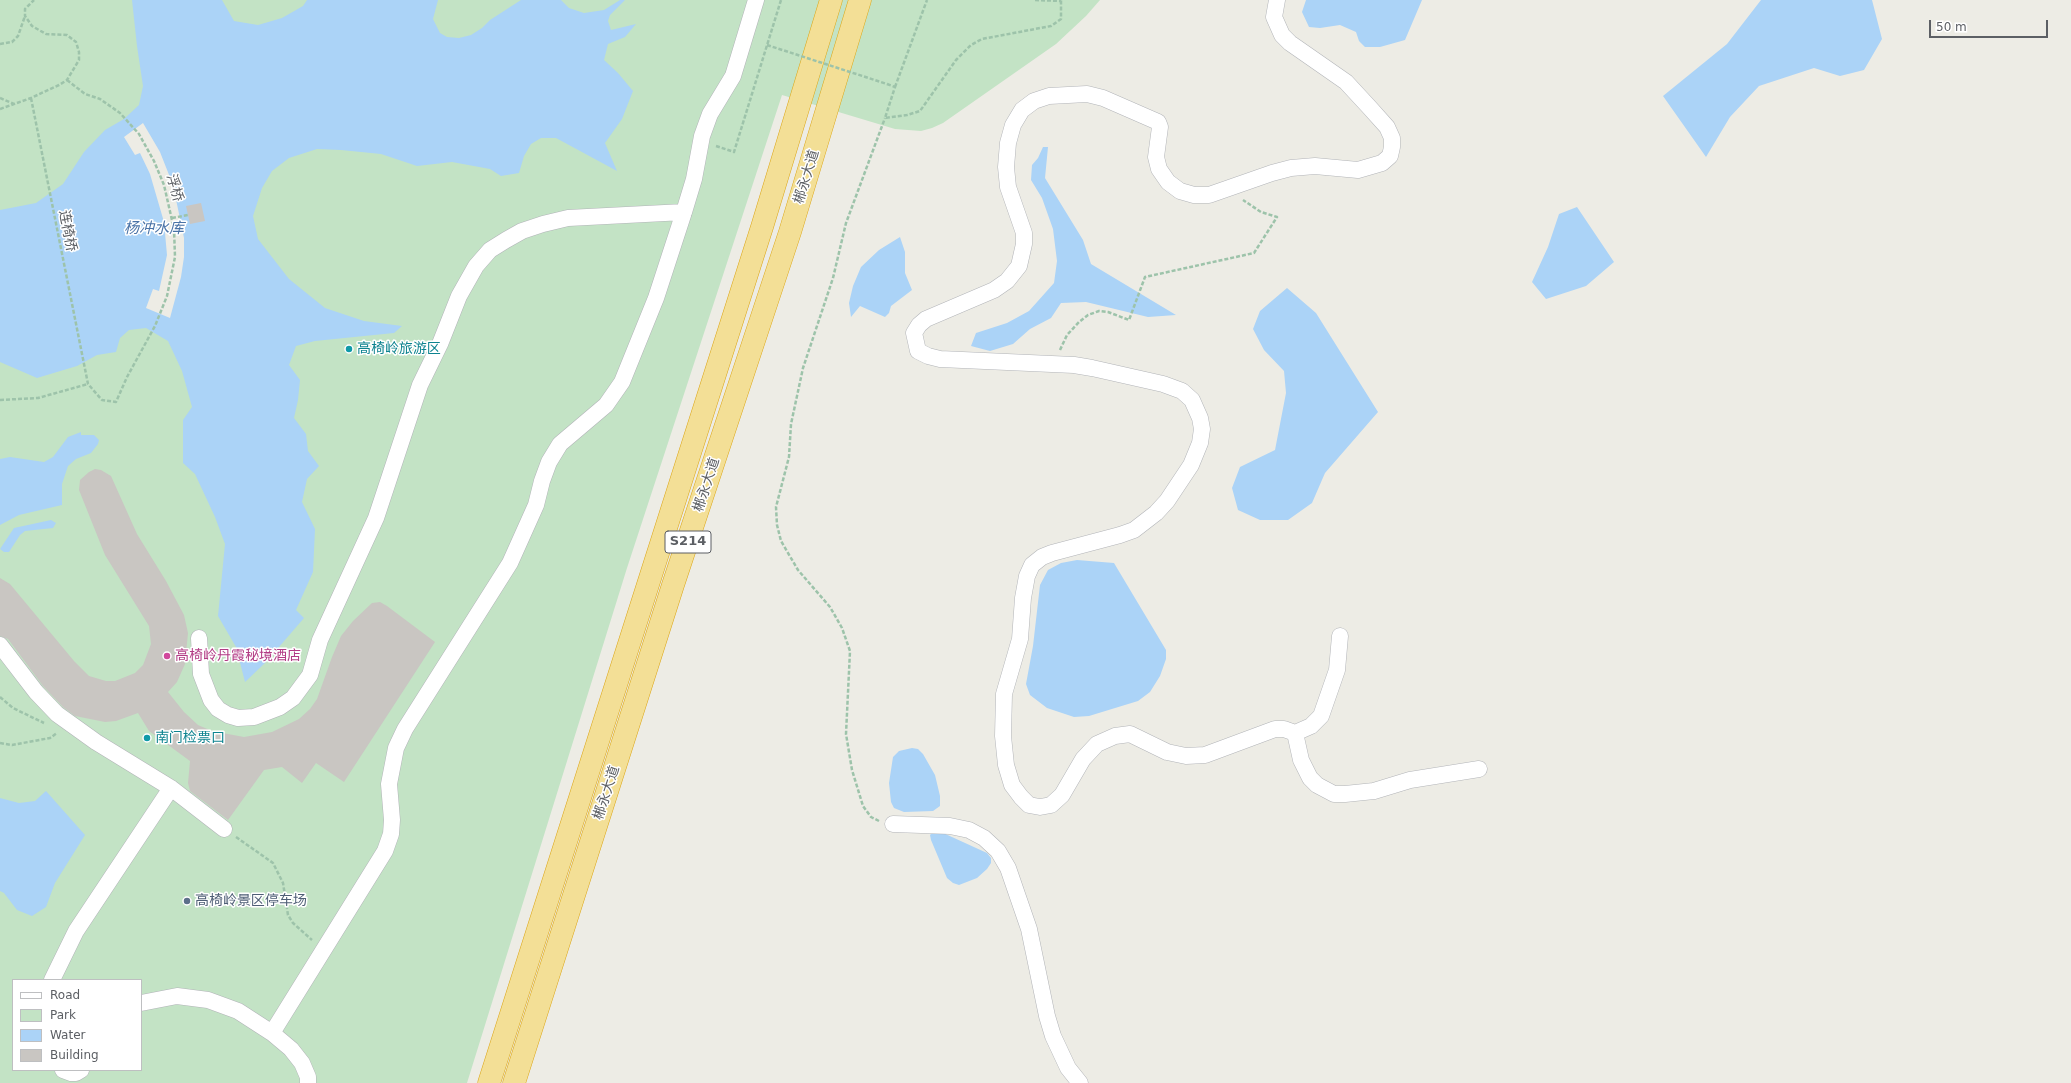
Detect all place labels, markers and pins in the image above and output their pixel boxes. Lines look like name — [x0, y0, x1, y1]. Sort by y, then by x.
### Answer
place label: 高椅岭旅游区 — [357, 341, 441, 357]
marker: 高椅岭旅游区 — [344, 344, 354, 354]
place label: 高椅岭丹霞秘境酒店 — [175, 648, 301, 664]
marker: 高椅岭丹霞秘境酒店 — [162, 651, 172, 661]
place label: 南门检票口 — [155, 730, 225, 746]
marker: 南门检票口 — [142, 733, 152, 743]
place label: 高椅岭景区停车场 — [195, 893, 307, 909]
marker: 高椅岭景区停车场 — [182, 896, 192, 906]

